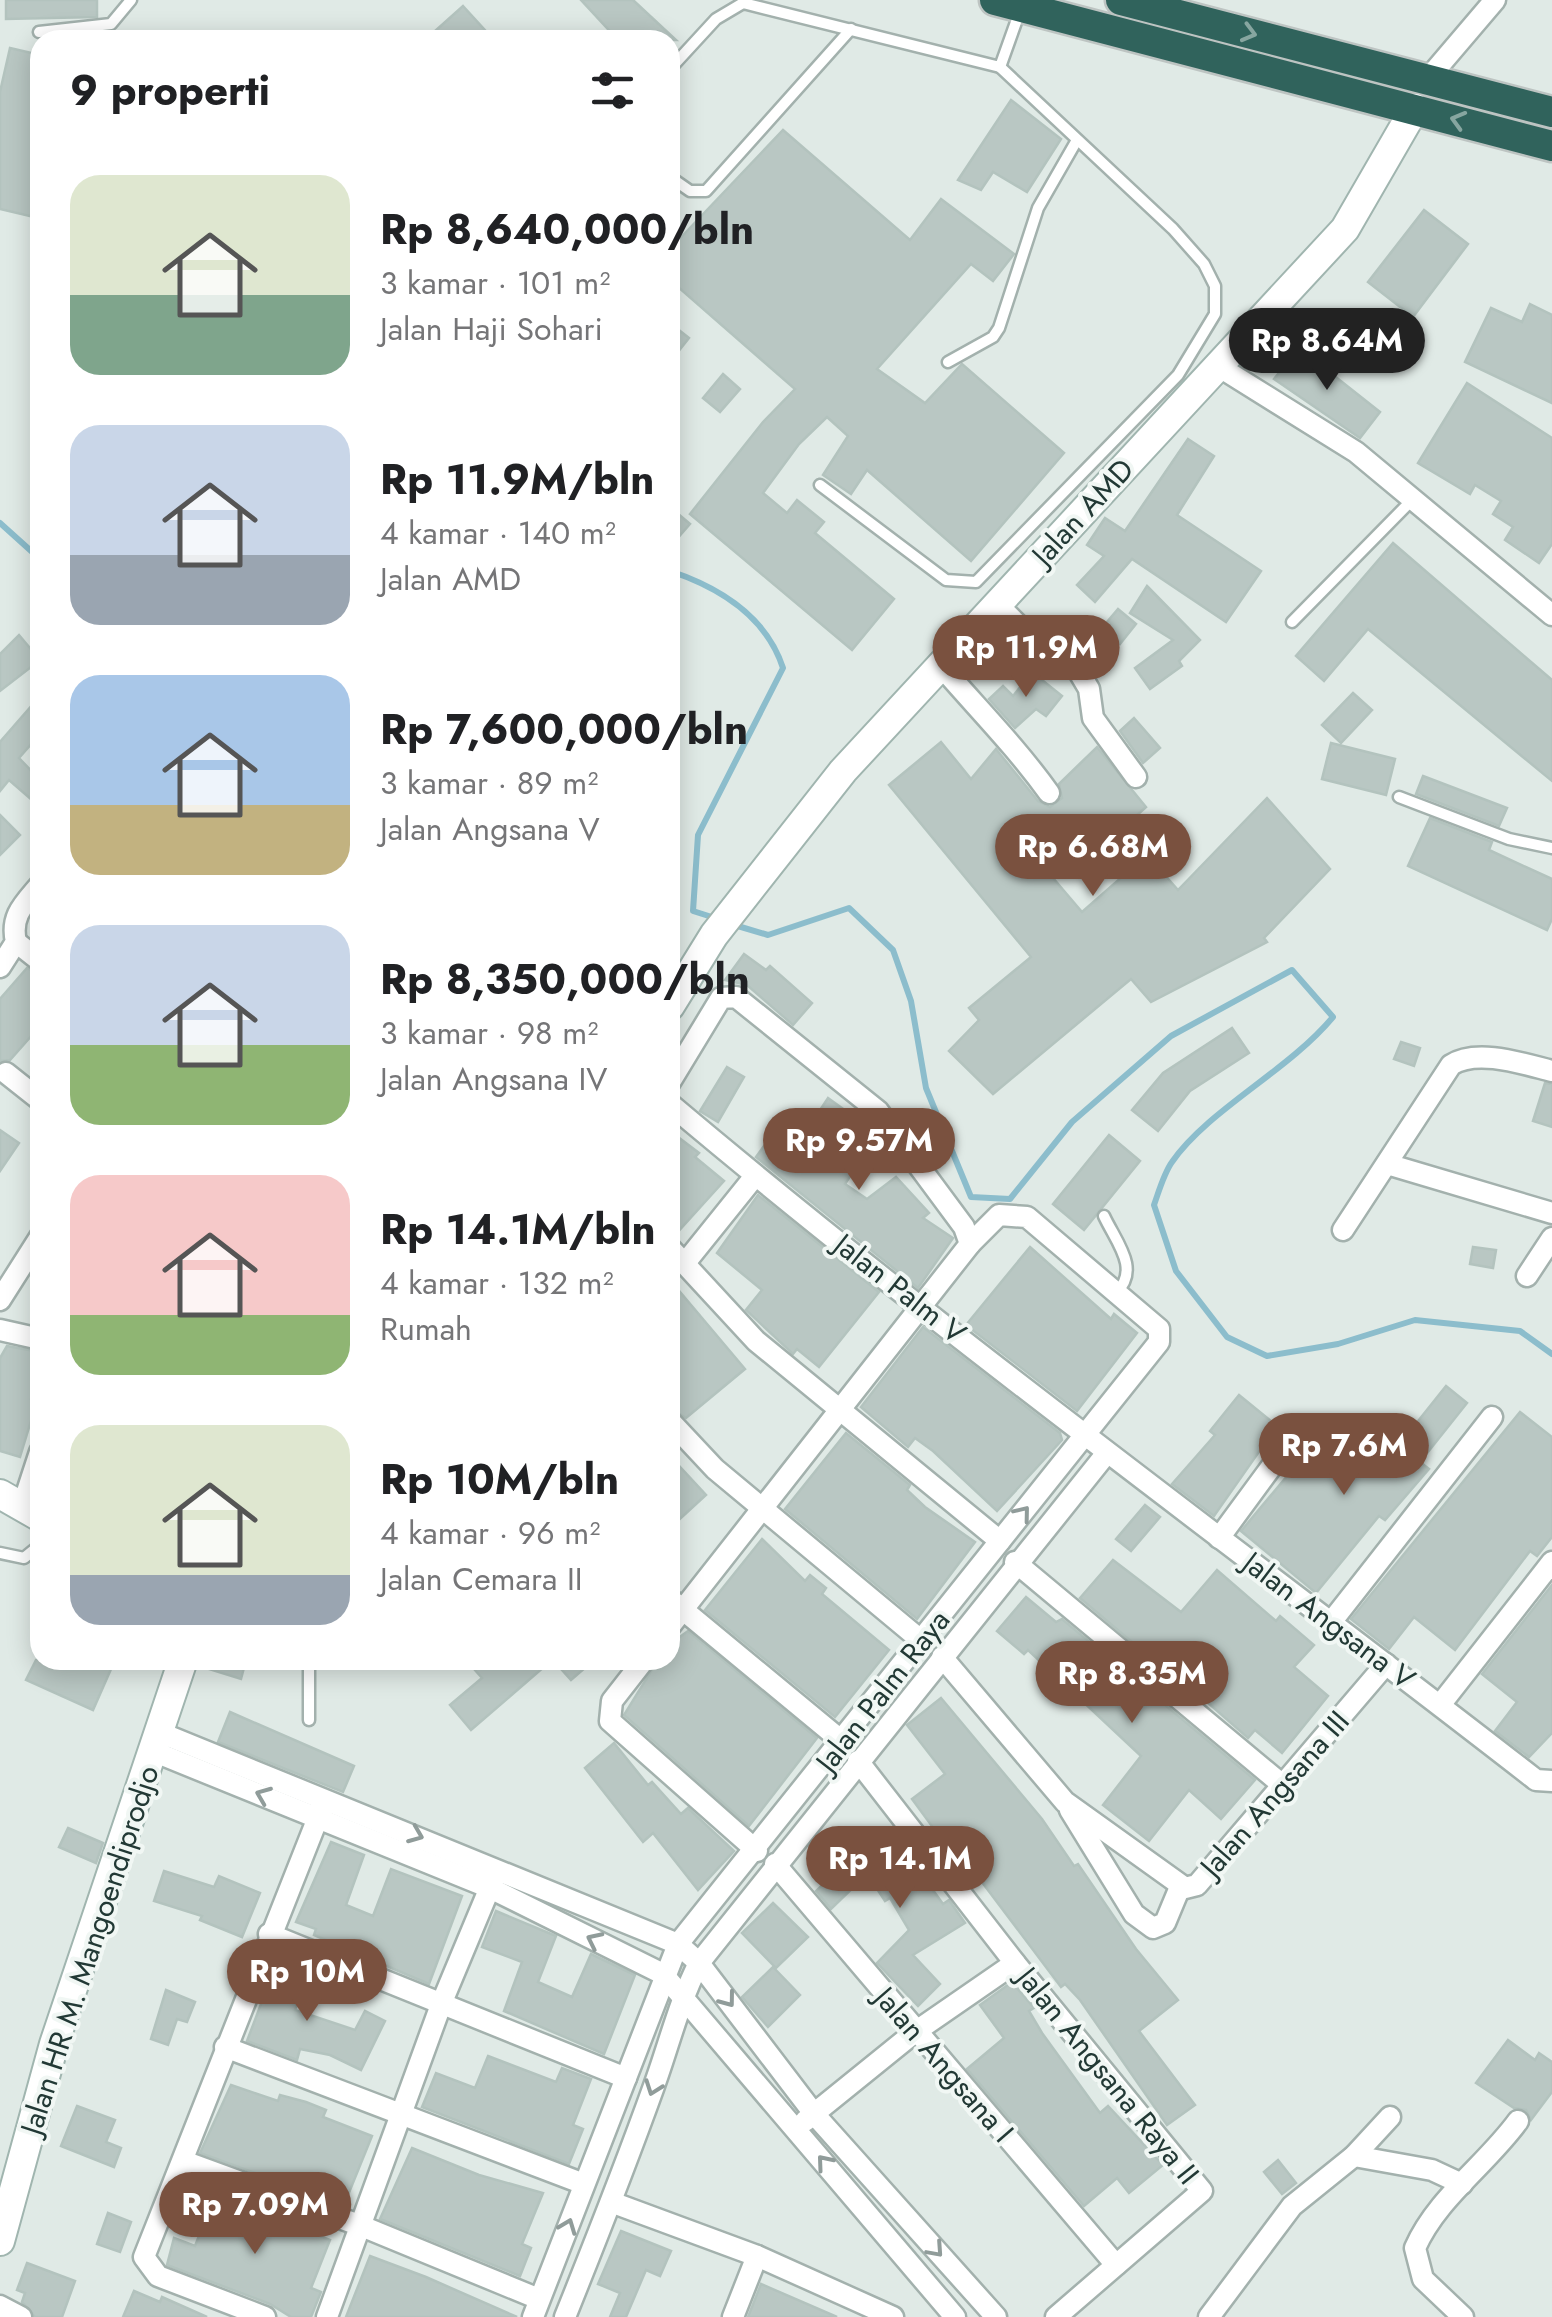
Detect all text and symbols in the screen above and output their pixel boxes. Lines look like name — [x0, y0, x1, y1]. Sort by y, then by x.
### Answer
one-way arrow — [1240, 21, 1257, 42]
text: 9 properti — [70, 60, 270, 121]
icon: filters — [585, 63, 640, 118]
one-way arrow — [1450, 111, 1467, 132]
text: Rp 8,640,000/bln — [380, 199, 754, 260]
icon: home — [150, 215, 270, 335]
text: 3 kamar · 101 m² — [380, 260, 610, 306]
text: Jalan Haji Sohari — [380, 306, 603, 352]
pin: Rp 8.64M — [1224, 308, 1430, 393]
text: Rp 8.64M — [1251, 317, 1403, 363]
text: Rp 11.9M/bln — [380, 449, 654, 510]
street label: Jalan AMD — [1019, 449, 1143, 578]
icon: home — [150, 465, 270, 585]
text: 4 kamar · 140 m² — [380, 510, 616, 556]
text: Jalan AMD — [380, 556, 521, 602]
pin: Rp 11.9M — [923, 615, 1129, 700]
text: Rp 11.9M — [955, 624, 1097, 670]
text: Rp 7,600,000/bln — [380, 699, 748, 760]
icon: home — [150, 715, 270, 835]
text: 3 kamar · 89 m² — [380, 760, 598, 806]
text: Jalan Angsana V — [380, 806, 600, 852]
pin: Rp 6.68M — [990, 814, 1196, 899]
text: Rp 6.68M — [1017, 823, 1169, 869]
text: Rp 8,350,000/bln — [380, 949, 750, 1010]
icon: home — [150, 965, 270, 1085]
text: 3 kamar · 98 m² — [380, 1010, 598, 1056]
text: Jalan Angsana IV — [380, 1056, 607, 1102]
pin: Rp 9.57M — [756, 1108, 962, 1193]
text: Rp 9.57M — [785, 1117, 933, 1163]
text: Rp 14.1M/bln — [380, 1199, 656, 1260]
icon: home — [150, 1215, 270, 1335]
street label: Jalan Palm V — [822, 1221, 975, 1354]
text: 4 kamar · 132 m² — [380, 1260, 614, 1306]
text: Rumah — [380, 1306, 472, 1352]
pin: Rp 7.6M — [1252, 1413, 1436, 1498]
text: Rp 7.6M — [1281, 1422, 1407, 1468]
text: Rp 10M/bln — [380, 1449, 619, 1510]
icon: home — [150, 1465, 270, 1585]
one-way arrow — [1011, 1506, 1029, 1524]
text: 4 kamar · 96 m² — [380, 1510, 600, 1556]
street label: Jalan Angsana V — [1231, 1539, 1425, 1700]
text: Jalan Cemara II — [380, 1556, 583, 1602]
street label: Jalan Palm Raya — [803, 1600, 960, 1784]
pin: Rp 8.35M — [1029, 1641, 1235, 1726]
text: Rp 8.35M — [1058, 1650, 1206, 1696]
street label: Jalan Angsana III — [1188, 1701, 1359, 1889]
street label: Jalan HR M. Mangoendiprodjo — [8, 1760, 170, 2144]
one-way arrow — [255, 1787, 272, 1807]
one-way arrow — [406, 1823, 423, 1843]
pin: Rp 14.1M — [797, 1826, 1003, 1911]
text: Rp 14.1M — [828, 1835, 972, 1881]
one-way arrow — [586, 1932, 604, 1952]
pin: Rp 10M — [226, 1939, 388, 2024]
text: Rp 10M — [249, 1948, 365, 1994]
street label: Jalan Angsana Raya II — [1005, 1955, 1210, 2194]
street label: Jalan Angsana I — [862, 1975, 1024, 2152]
one-way arrow — [716, 1989, 734, 2007]
one-way arrow — [644, 2079, 665, 2096]
one-way arrow — [818, 2156, 836, 2174]
pin: Rp 7.09M — [152, 2172, 358, 2257]
text: Rp 7.09M — [181, 2181, 329, 2227]
one-way arrow — [556, 2218, 576, 2236]
one-way arrow — [924, 2238, 942, 2257]

